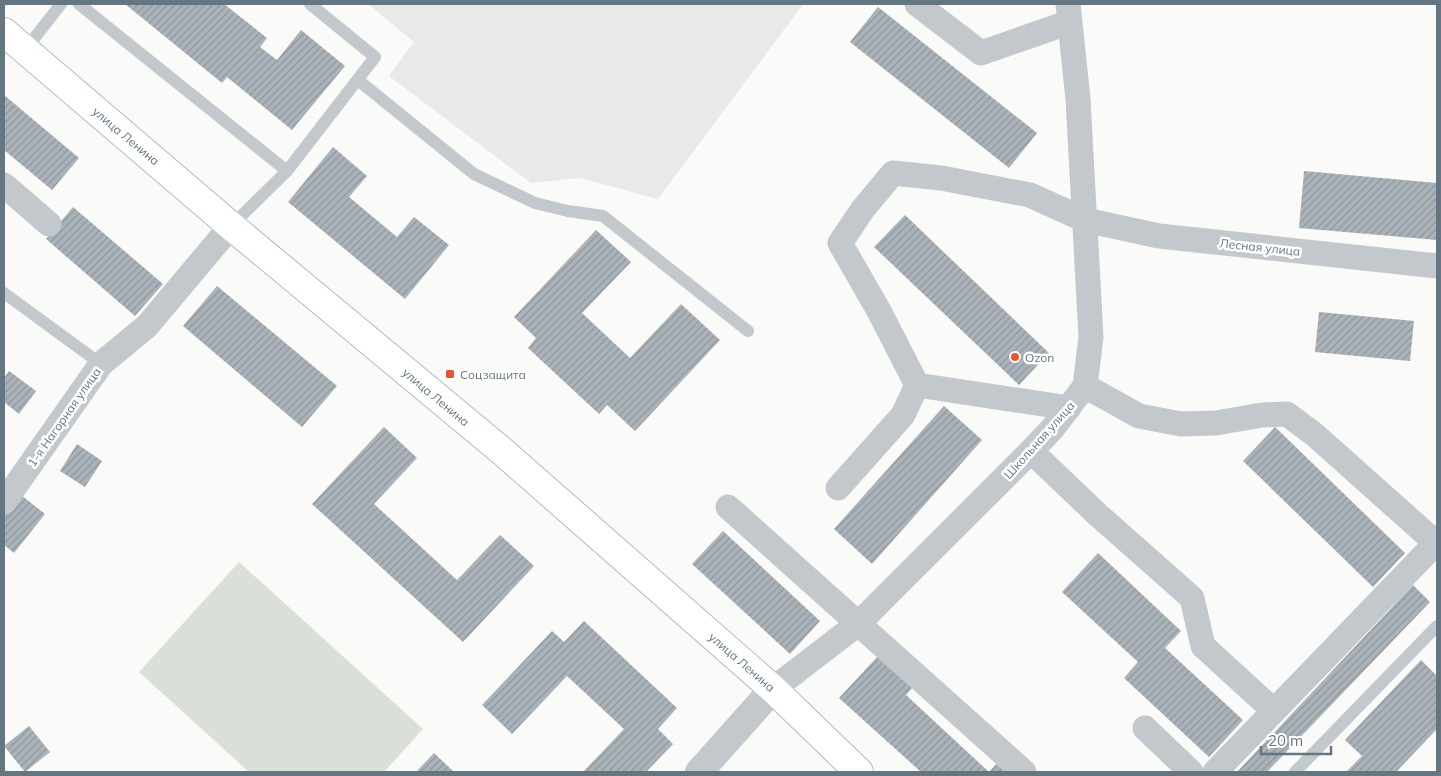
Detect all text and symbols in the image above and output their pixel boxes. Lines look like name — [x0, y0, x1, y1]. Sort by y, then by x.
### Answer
street label: улица Ленина — [89, 104, 163, 168]
street label: Лесная улица — [1219, 235, 1301, 259]
place label: Ozon — [1025, 350, 1054, 365]
marker: Ozon — [1009, 351, 1021, 363]
street label: 1-я Нагорная улица — [24, 365, 104, 469]
street label: улица Ленина — [399, 365, 473, 429]
place label: Соцзащита — [460, 367, 526, 382]
marker: Соцзащита — [444, 368, 456, 380]
street label: Школьная улица — [1000, 398, 1078, 482]
street label: улица Ленина — [706, 629, 778, 695]
scale bar — [1261, 724, 1331, 756]
text: 20 m — [1268, 731, 1303, 750]

